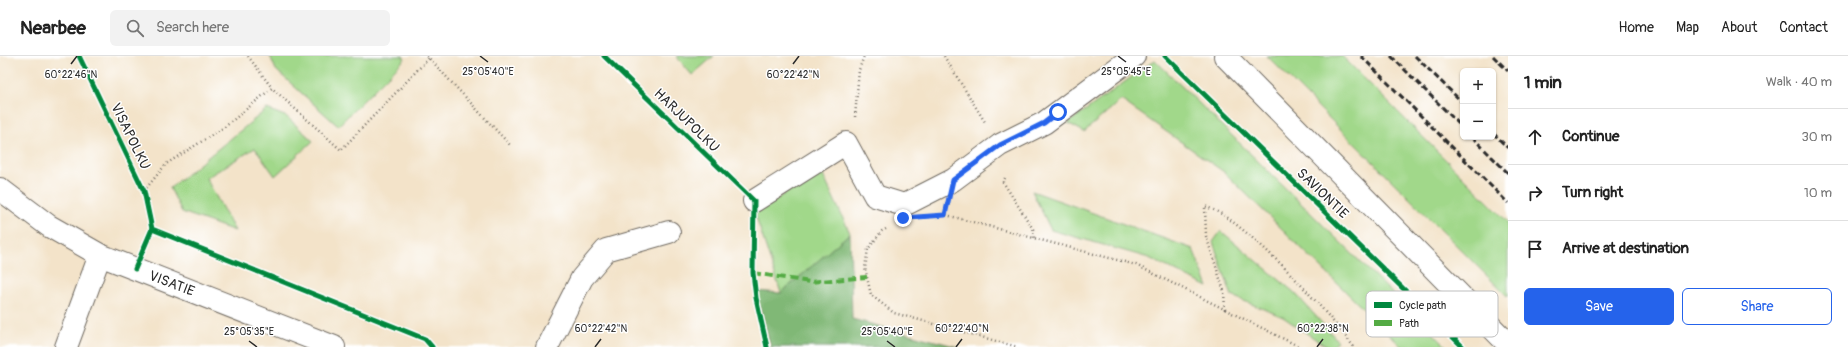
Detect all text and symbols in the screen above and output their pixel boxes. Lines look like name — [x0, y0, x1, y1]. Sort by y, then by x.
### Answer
search box — [110, 10, 390, 46]
text: Nearbee — [20, 16, 86, 40]
icon: search — [124, 17, 146, 39]
text: Search here — [156, 18, 229, 37]
text: Home — [1619, 19, 1654, 36]
text: Map — [1676, 19, 1699, 36]
text: About — [1721, 19, 1757, 36]
text: Contact — [1779, 19, 1828, 36]
text: 25°05'40"E — [462, 66, 514, 78]
text: 25°05'45"E — [1101, 66, 1151, 78]
map controls — [1460, 68, 1496, 140]
button: + — [1460, 68, 1496, 104]
text: 60°22'46"N — [45, 69, 98, 81]
text: 60°22'42"N — [767, 69, 819, 81]
text: 1 min — [1524, 72, 1562, 93]
text: Walk · 40 m — [1766, 74, 1832, 90]
street label: HARJUPOLKU — [650, 85, 723, 156]
street label: VISAPOLKU — [107, 100, 154, 172]
route start — [1049, 103, 1067, 121]
button: − — [1460, 104, 1496, 140]
icon: ahead — [1524, 126, 1546, 148]
text: Continue — [1562, 127, 1620, 146]
text: 30 m — [1802, 129, 1832, 145]
street label: SAVIONTIE — [1293, 165, 1352, 222]
icon: right — [1524, 182, 1546, 204]
text: Turn right — [1562, 183, 1623, 202]
text: 10 m — [1804, 185, 1832, 201]
route end — [894, 209, 912, 227]
icon: arrive — [1524, 238, 1546, 260]
text: Arrive at destination — [1562, 239, 1689, 258]
street label: VISATIE — [147, 267, 197, 300]
button: Save — [1524, 288, 1674, 325]
button: Share — [1682, 288, 1832, 325]
legend — [1366, 291, 1498, 337]
text: Cycle path — [1399, 299, 1446, 312]
text: Path — [1399, 317, 1419, 330]
text: 60°22'42"N — [575, 323, 627, 335]
text: 60°22'40"N — [935, 323, 989, 335]
text: 60°22'38"N — [1297, 323, 1349, 335]
text: 25°05'35"E — [224, 326, 274, 338]
text: 25°05'40"E — [861, 326, 913, 338]

